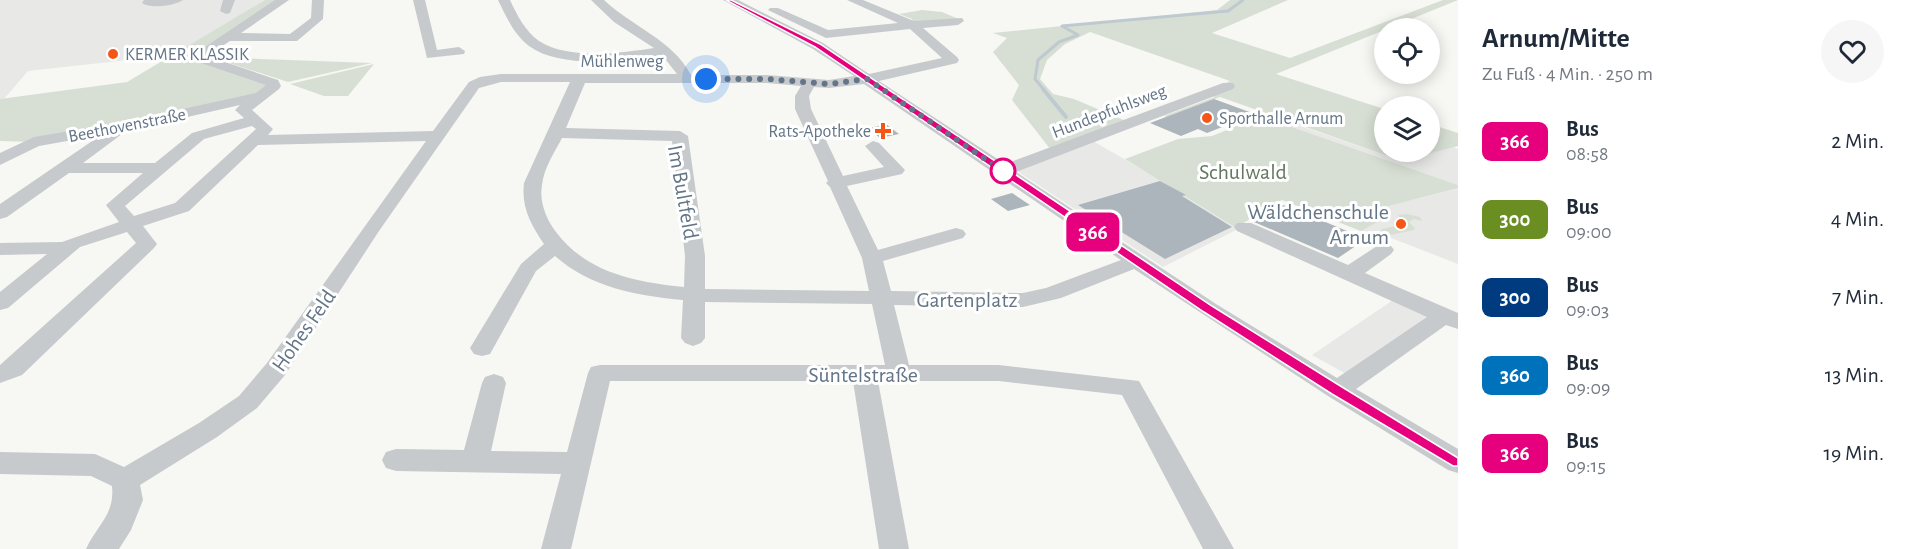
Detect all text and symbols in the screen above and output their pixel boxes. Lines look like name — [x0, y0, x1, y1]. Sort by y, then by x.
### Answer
map controls — [1374, 18, 1440, 162]
button: locate — [1374, 18, 1440, 84]
button: heart — [1821, 20, 1884, 83]
text: Arnum/Mitte — [1482, 25, 1630, 53]
place label: KERMER KLASSIK — [125, 46, 249, 64]
marker: KERMER KLASSIK — [106, 47, 120, 61]
street label: Mühlenweg — [581, 53, 664, 71]
your location — [691, 64, 721, 94]
text: Zu Fuß · 4 Min. · 250 m — [1482, 64, 1653, 84]
street label: Hundepfuhlsweg — [1050, 82, 1169, 142]
button: layers — [1374, 96, 1440, 162]
street label: Beethovenstraße — [67, 106, 187, 146]
place label: Sporthalle Arnum — [1219, 110, 1343, 128]
marker: Sporthalle Arnum — [1200, 111, 1214, 125]
text: Bus — [1566, 118, 1599, 140]
place label: Rats-Apotheke — [768, 123, 871, 141]
marker: Rats-Apotheke — [876, 124, 890, 138]
text: 2 Min. — [1831, 130, 1884, 152]
text: 366 — [1500, 131, 1530, 152]
street label: Im Bultfeld — [664, 143, 702, 241]
text: 08:58 — [1566, 144, 1608, 164]
unlabelled marker — [990, 158, 1016, 184]
park label: Schulwald — [1199, 161, 1287, 183]
text: Bus — [1566, 196, 1599, 218]
place label: Wäldchenschule Arnum — [1247, 201, 1389, 248]
text: 4 Min. — [1831, 208, 1884, 230]
text: 300 — [1500, 209, 1530, 230]
line badge: 366 — [1058, 212, 1128, 252]
marker: Wäldchenschule Arnum — [1394, 217, 1408, 231]
text: 366 — [1078, 222, 1108, 243]
text: 09:00 — [1566, 222, 1612, 242]
text: Bus — [1566, 274, 1599, 296]
street label: Hohes Feld — [268, 286, 340, 376]
text: 7 Min. — [1832, 286, 1884, 308]
text: 300 — [1500, 287, 1530, 308]
street label: Gartenplatz — [916, 289, 1018, 311]
text: 09:03 — [1566, 300, 1609, 320]
text: Bus — [1566, 352, 1599, 374]
street label: Süntelstraße — [808, 364, 918, 386]
text: 13 Min. — [1825, 364, 1884, 386]
text: 360 — [1500, 365, 1530, 386]
text: 09:09 — [1566, 378, 1611, 398]
text: Bus — [1566, 430, 1599, 452]
text: 19 Min. — [1823, 442, 1884, 464]
text: 366 — [1500, 443, 1530, 464]
text: 09:15 — [1566, 456, 1606, 476]

